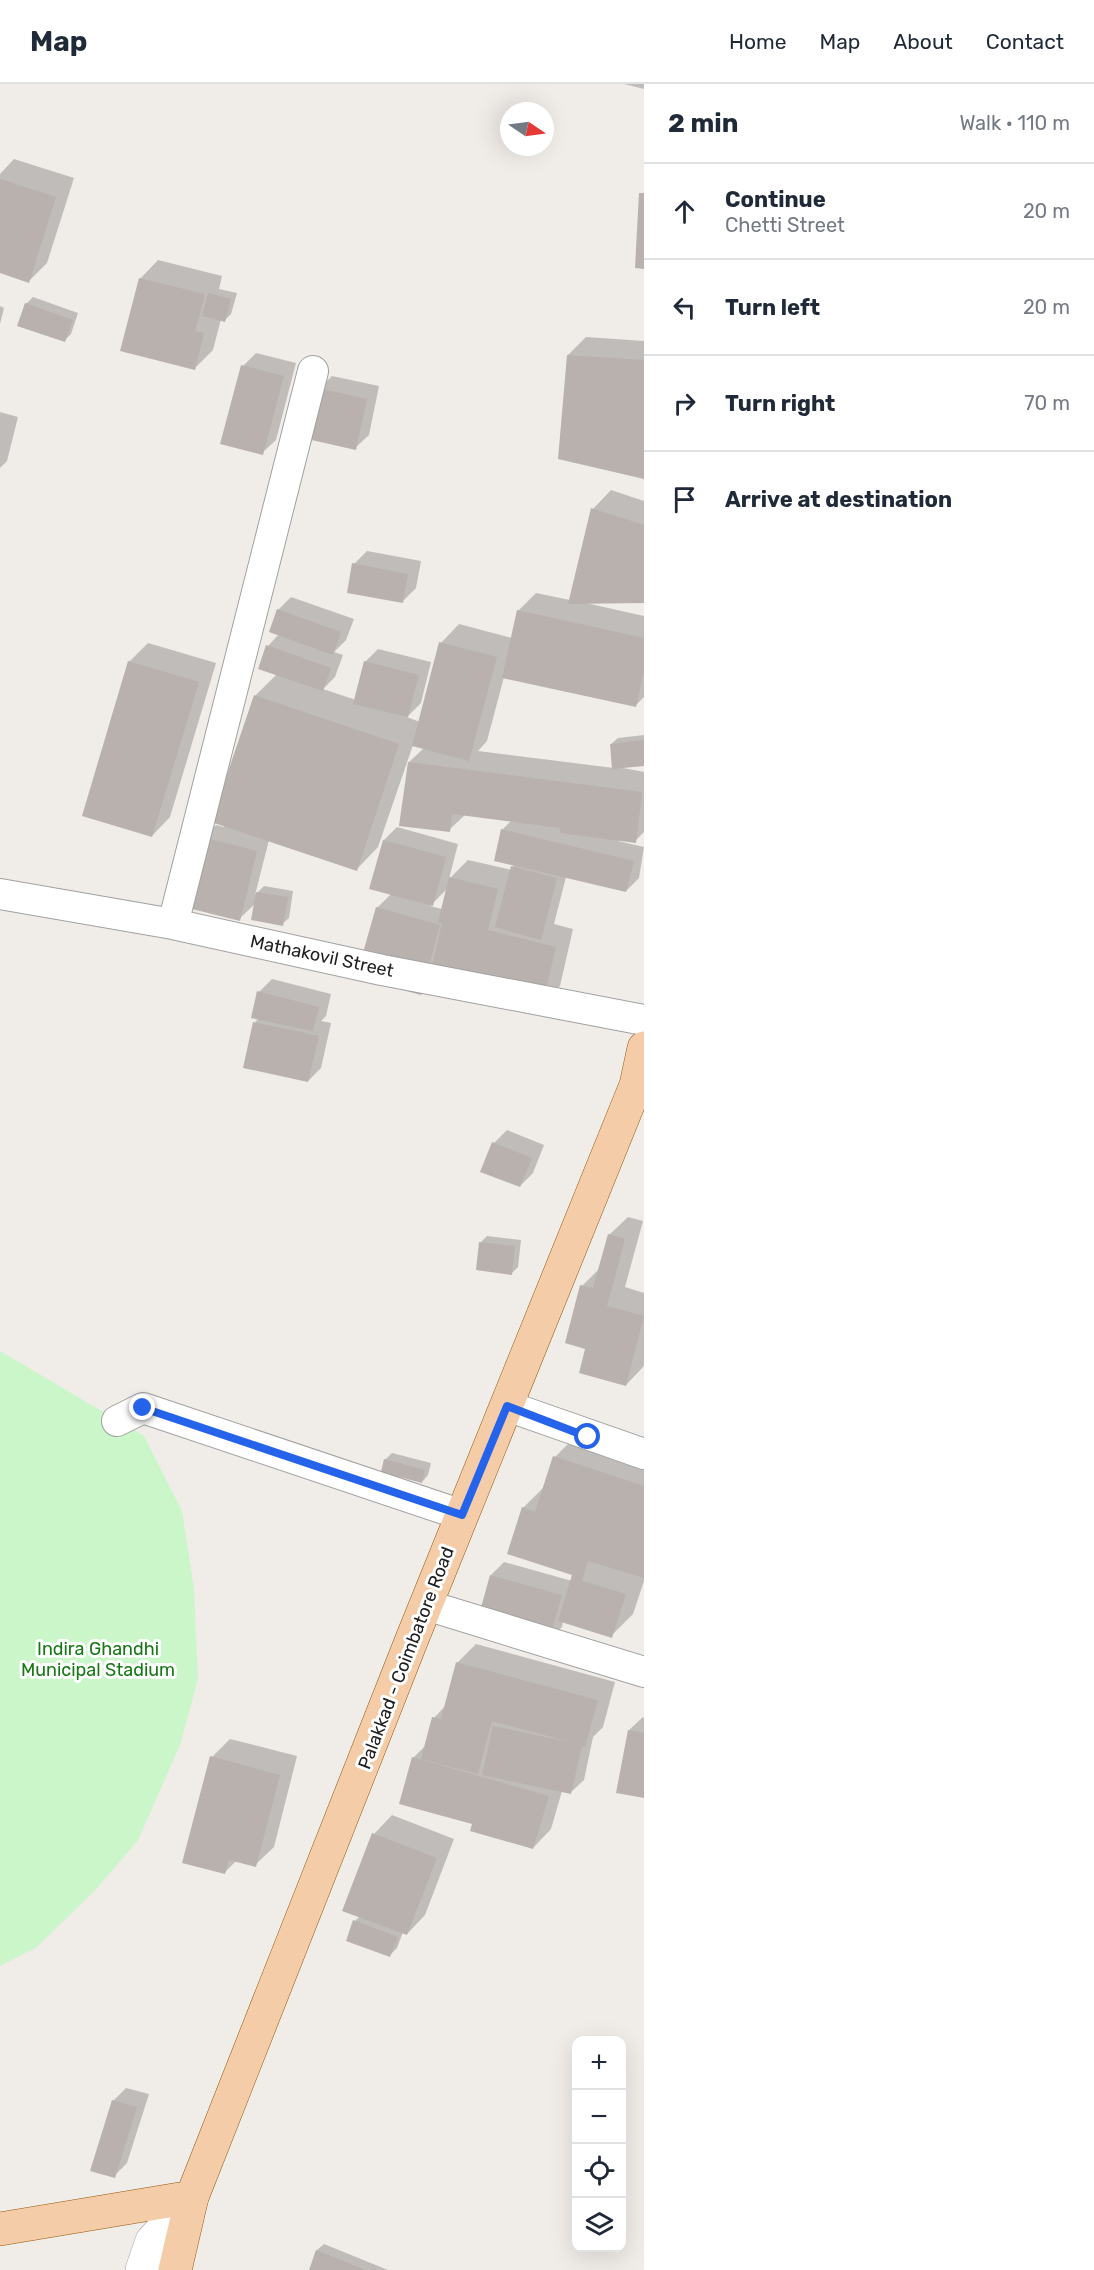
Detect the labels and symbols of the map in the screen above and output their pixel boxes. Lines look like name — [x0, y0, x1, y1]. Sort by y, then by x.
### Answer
north arrow — [500, 102, 554, 156]
street label: Mathakovil Street — [248, 930, 396, 982]
route end — [129, 1394, 155, 1420]
route start — [574, 1423, 600, 1449]
street label: Palakkad - Coimbatore Road — [353, 1544, 459, 1772]
park label: Indira Ghandhi Municipal Stadium — [21, 1638, 175, 1681]

